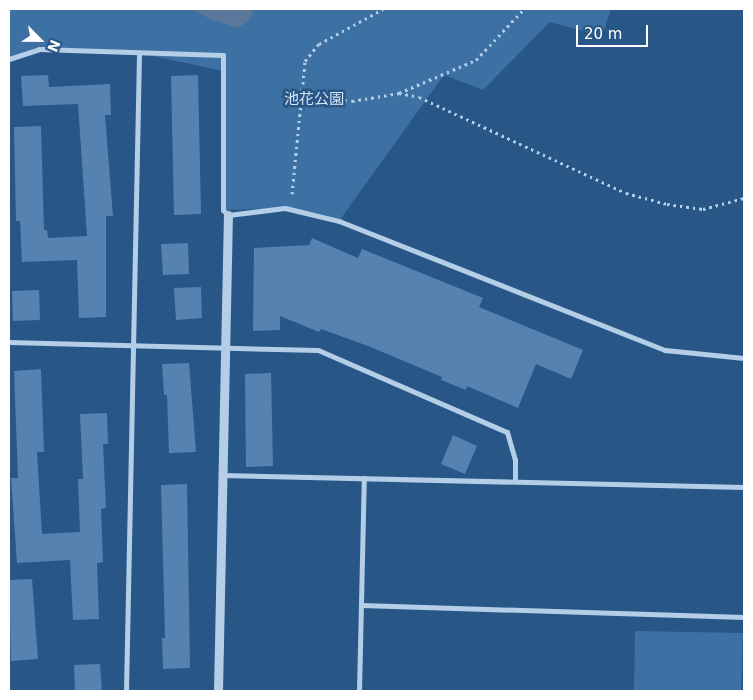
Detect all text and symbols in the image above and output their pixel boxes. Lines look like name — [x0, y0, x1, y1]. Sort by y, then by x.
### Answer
north arrow — [15, 15, 65, 65]
scale bar — [578, 15, 650, 47]
text: 20 m — [584, 25, 622, 43]
text: N — [44, 37, 63, 54]
park label: 池花公園 — [284, 91, 344, 109]

